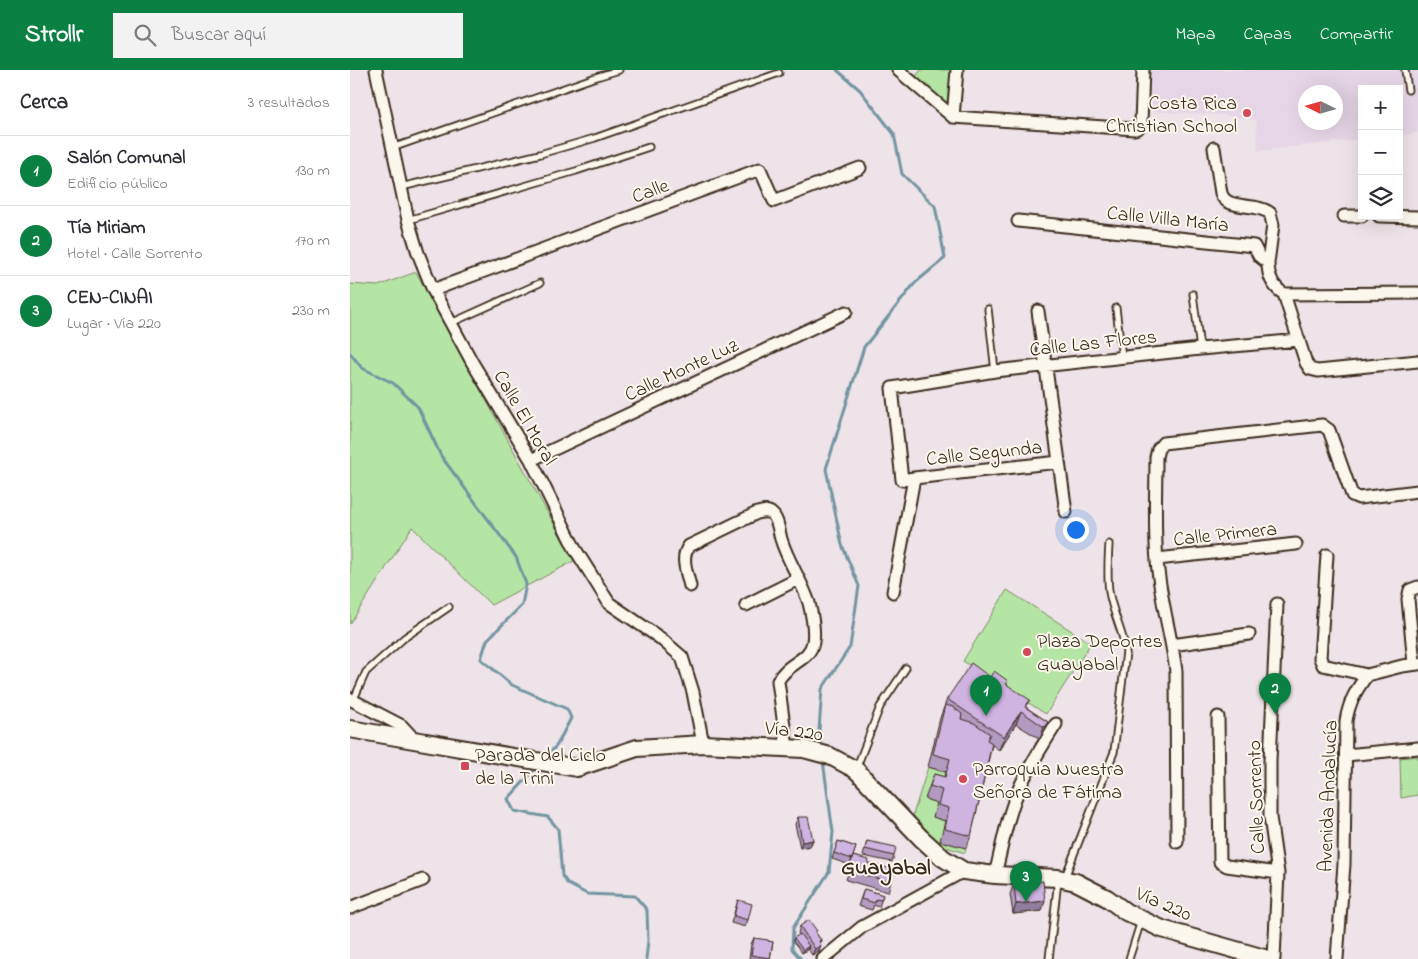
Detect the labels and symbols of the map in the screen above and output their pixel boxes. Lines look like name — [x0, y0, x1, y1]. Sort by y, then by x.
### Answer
north arrow — [1298, 85, 1343, 130]
place label: Costa Rica Christian School — [1106, 90, 1237, 142]
marker: Costa Rica Christian School — [1241, 107, 1253, 119]
street label: Calle — [628, 172, 673, 212]
street label: Calle Villa María — [1105, 200, 1230, 241]
street label: Calle Las Flores — [1028, 323, 1158, 366]
street label: Calle Monte Luz — [620, 332, 744, 410]
street label: Calle El Moral — [485, 365, 563, 471]
street label: Calle Segunda — [925, 434, 1044, 476]
street label: Calle Primera — [1172, 516, 1279, 555]
your location — [1063, 517, 1089, 543]
place label: Plaza Deportes Guayabal — [1037, 628, 1163, 680]
marker: Plaza Deportes Guayabal — [1021, 646, 1033, 658]
pin: 2 — [1259, 673, 1291, 714]
pin: 1 — [970, 675, 1002, 716]
street label: Vía 220 — [762, 714, 825, 750]
street label: Avenida Andalucía — [1312, 719, 1347, 873]
street label: Calle Sorrento — [1241, 739, 1274, 854]
place label: Parada del Ciclo de la Trini — [475, 742, 606, 794]
place label: Parroquia Nuestra Señora de Fátima — [973, 756, 1124, 808]
marker: Parada del Ciclo de la Trini — [459, 760, 471, 772]
marker: Parroquia Nuestra Señora de Fátima — [957, 773, 969, 785]
district label: Guayabal — [841, 853, 931, 886]
pin: 3 — [1010, 861, 1042, 902]
street label: Vía 220 — [1130, 880, 1196, 930]

